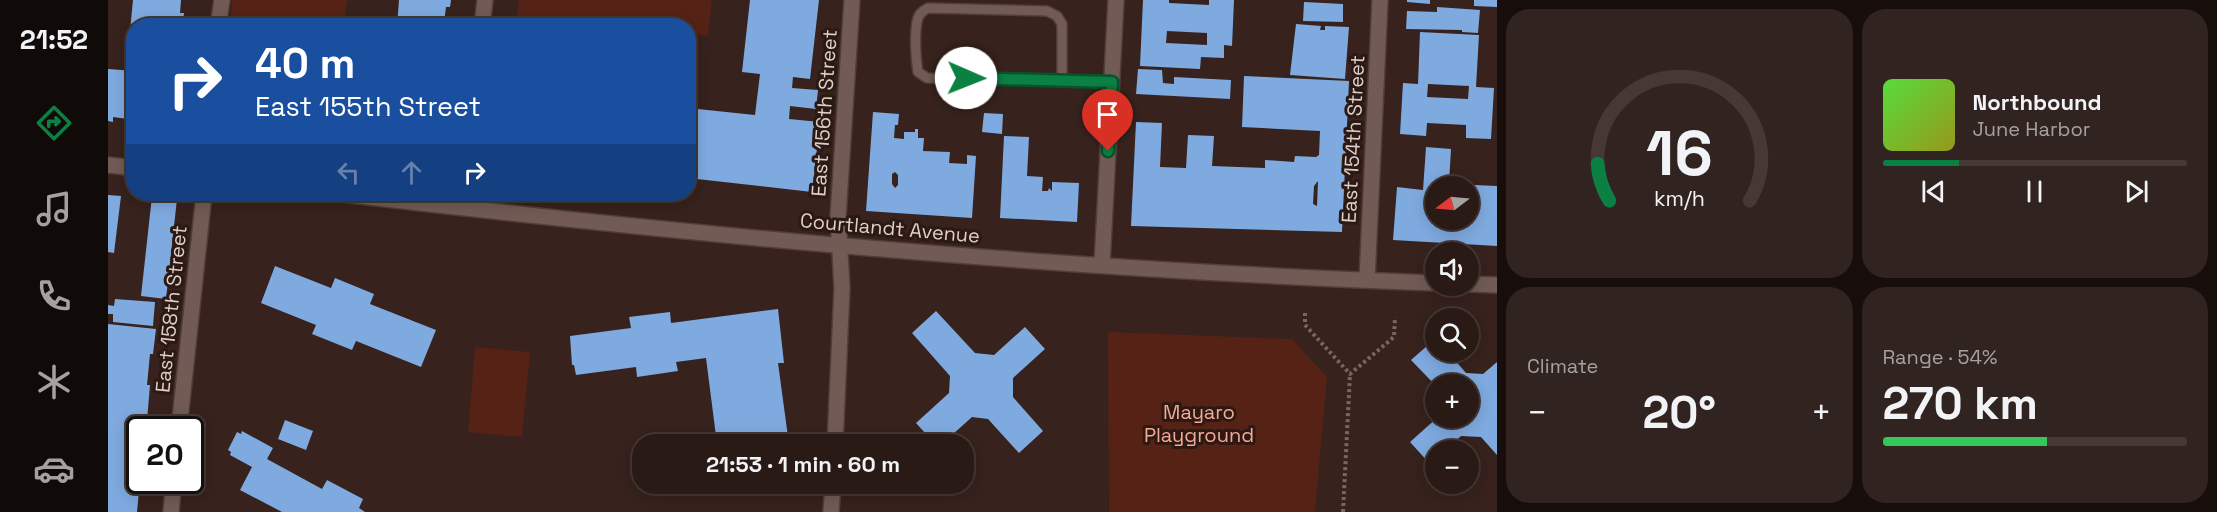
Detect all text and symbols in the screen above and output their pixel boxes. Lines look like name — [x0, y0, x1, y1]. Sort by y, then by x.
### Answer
text: 21:52 — [20, 22, 88, 57]
street label: East 156th Street — [805, 28, 843, 198]
text: 40 m — [255, 37, 355, 90]
icon: right — [156, 42, 234, 120]
position arrow — [934, 46, 998, 110]
street label: East 154th Street — [1336, 54, 1370, 224]
text: Northbound — [1973, 88, 2102, 116]
text: East 155th Street — [255, 89, 481, 124]
pin — [1082, 89, 1133, 151]
icon: arrive — [1091, 98, 1124, 131]
icon: directions — [33, 102, 75, 144]
text: 16 — [1646, 114, 1713, 193]
text: June Harbor — [1973, 116, 2090, 142]
icon: left — [332, 156, 365, 189]
icon: ahead — [395, 156, 428, 189]
icon: right — [458, 156, 491, 189]
icon: previous — [1917, 175, 1950, 208]
icon: pause — [2018, 175, 2051, 208]
icon: next — [2120, 175, 2153, 208]
north arrow — [1425, 176, 1479, 230]
map controls — [1425, 176, 1479, 494]
text: km/h — [1654, 185, 1705, 212]
icon: music — [33, 188, 75, 230]
street label: Courtlandt Avenue — [799, 207, 981, 249]
street label: East 158th Street — [149, 224, 193, 394]
button: sound — [1425, 242, 1479, 296]
icon: phone — [33, 275, 75, 317]
button: search — [1425, 308, 1479, 362]
text: Range · 54% — [1883, 344, 1998, 370]
text: Climate — [1527, 353, 1598, 379]
icon: climate — [33, 361, 75, 403]
button: + — [1425, 374, 1479, 428]
text: 270 km — [1883, 375, 2038, 432]
text: 20° — [1642, 384, 1716, 441]
text: − — [1527, 392, 1547, 434]
text: + — [1811, 392, 1832, 434]
park label: Mayaro Playground — [1144, 399, 1254, 448]
speed limit sign: 20 — [126, 416, 204, 494]
button: − — [1425, 440, 1479, 494]
icon: car — [33, 448, 75, 490]
text: 21:53 · 1 min · 60 m — [706, 450, 900, 478]

